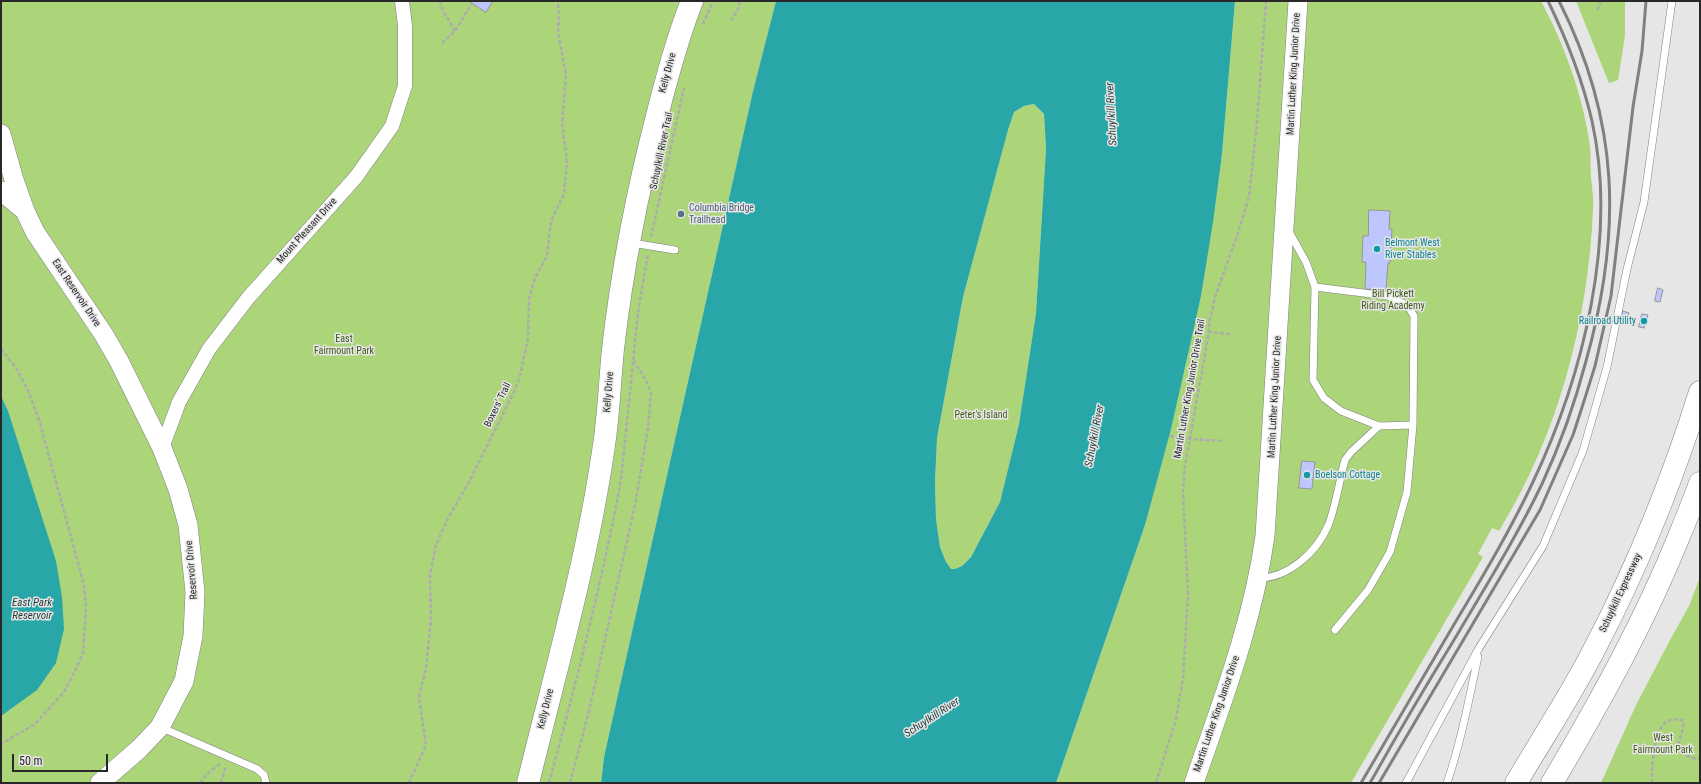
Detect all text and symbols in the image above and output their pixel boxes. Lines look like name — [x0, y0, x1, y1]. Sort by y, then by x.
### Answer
street label: Martin Luther King Junior Drive — [1285, 13, 1303, 135]
street label: Kelly Drive — [657, 52, 679, 94]
water label: Schuylkill River — [1104, 82, 1120, 146]
street label: Schuylkill River Trail — [648, 111, 676, 191]
street label: Mount Pleasant Drive — [274, 196, 340, 266]
place label: Columbia Bridge Trailhead — [689, 202, 754, 226]
marker: Columbia Bridge Trailhead — [676, 209, 686, 219]
place label: Belmont West River Stables — [1385, 237, 1440, 260]
marker: Belmont West River Stables — [1372, 244, 1382, 254]
street label: East Reservoir Drive — [49, 257, 103, 329]
park label: Bill Pickett Riding Academy — [1361, 288, 1425, 312]
place label: Railroad Utility — [1579, 315, 1636, 327]
marker: Railroad Utility — [1639, 316, 1649, 326]
street label: Martin Luther King Junior Drive Trail — [1172, 318, 1208, 460]
park label: East Fairmount Park — [314, 333, 374, 356]
street label: Martin Luther King Junior Drive — [1266, 336, 1284, 458]
street label: Kelly Drive — [601, 371, 617, 413]
street label: Boxers' Trail — [482, 381, 514, 429]
water label: Schuylkill River — [1082, 404, 1108, 468]
park label: Peter's Island — [954, 409, 1008, 421]
place label: Boelson Cottage — [1315, 469, 1380, 481]
marker: Boelson Cottage — [1302, 470, 1312, 480]
street label: Reservoir Drive — [183, 540, 201, 600]
street label: Schuylkill Expressway — [1597, 551, 1645, 635]
water label: East Park Reservoir — [12, 596, 52, 622]
street label: Martin Luther King Junior Drive — [1191, 654, 1243, 774]
street label: Kelly Drive — [535, 688, 557, 730]
water label: Schuylkill River — [902, 695, 962, 741]
park label: West Fairmount Park — [1633, 732, 1693, 756]
scale bar — [14, 746, 110, 772]
text: 50 m — [19, 754, 43, 768]

